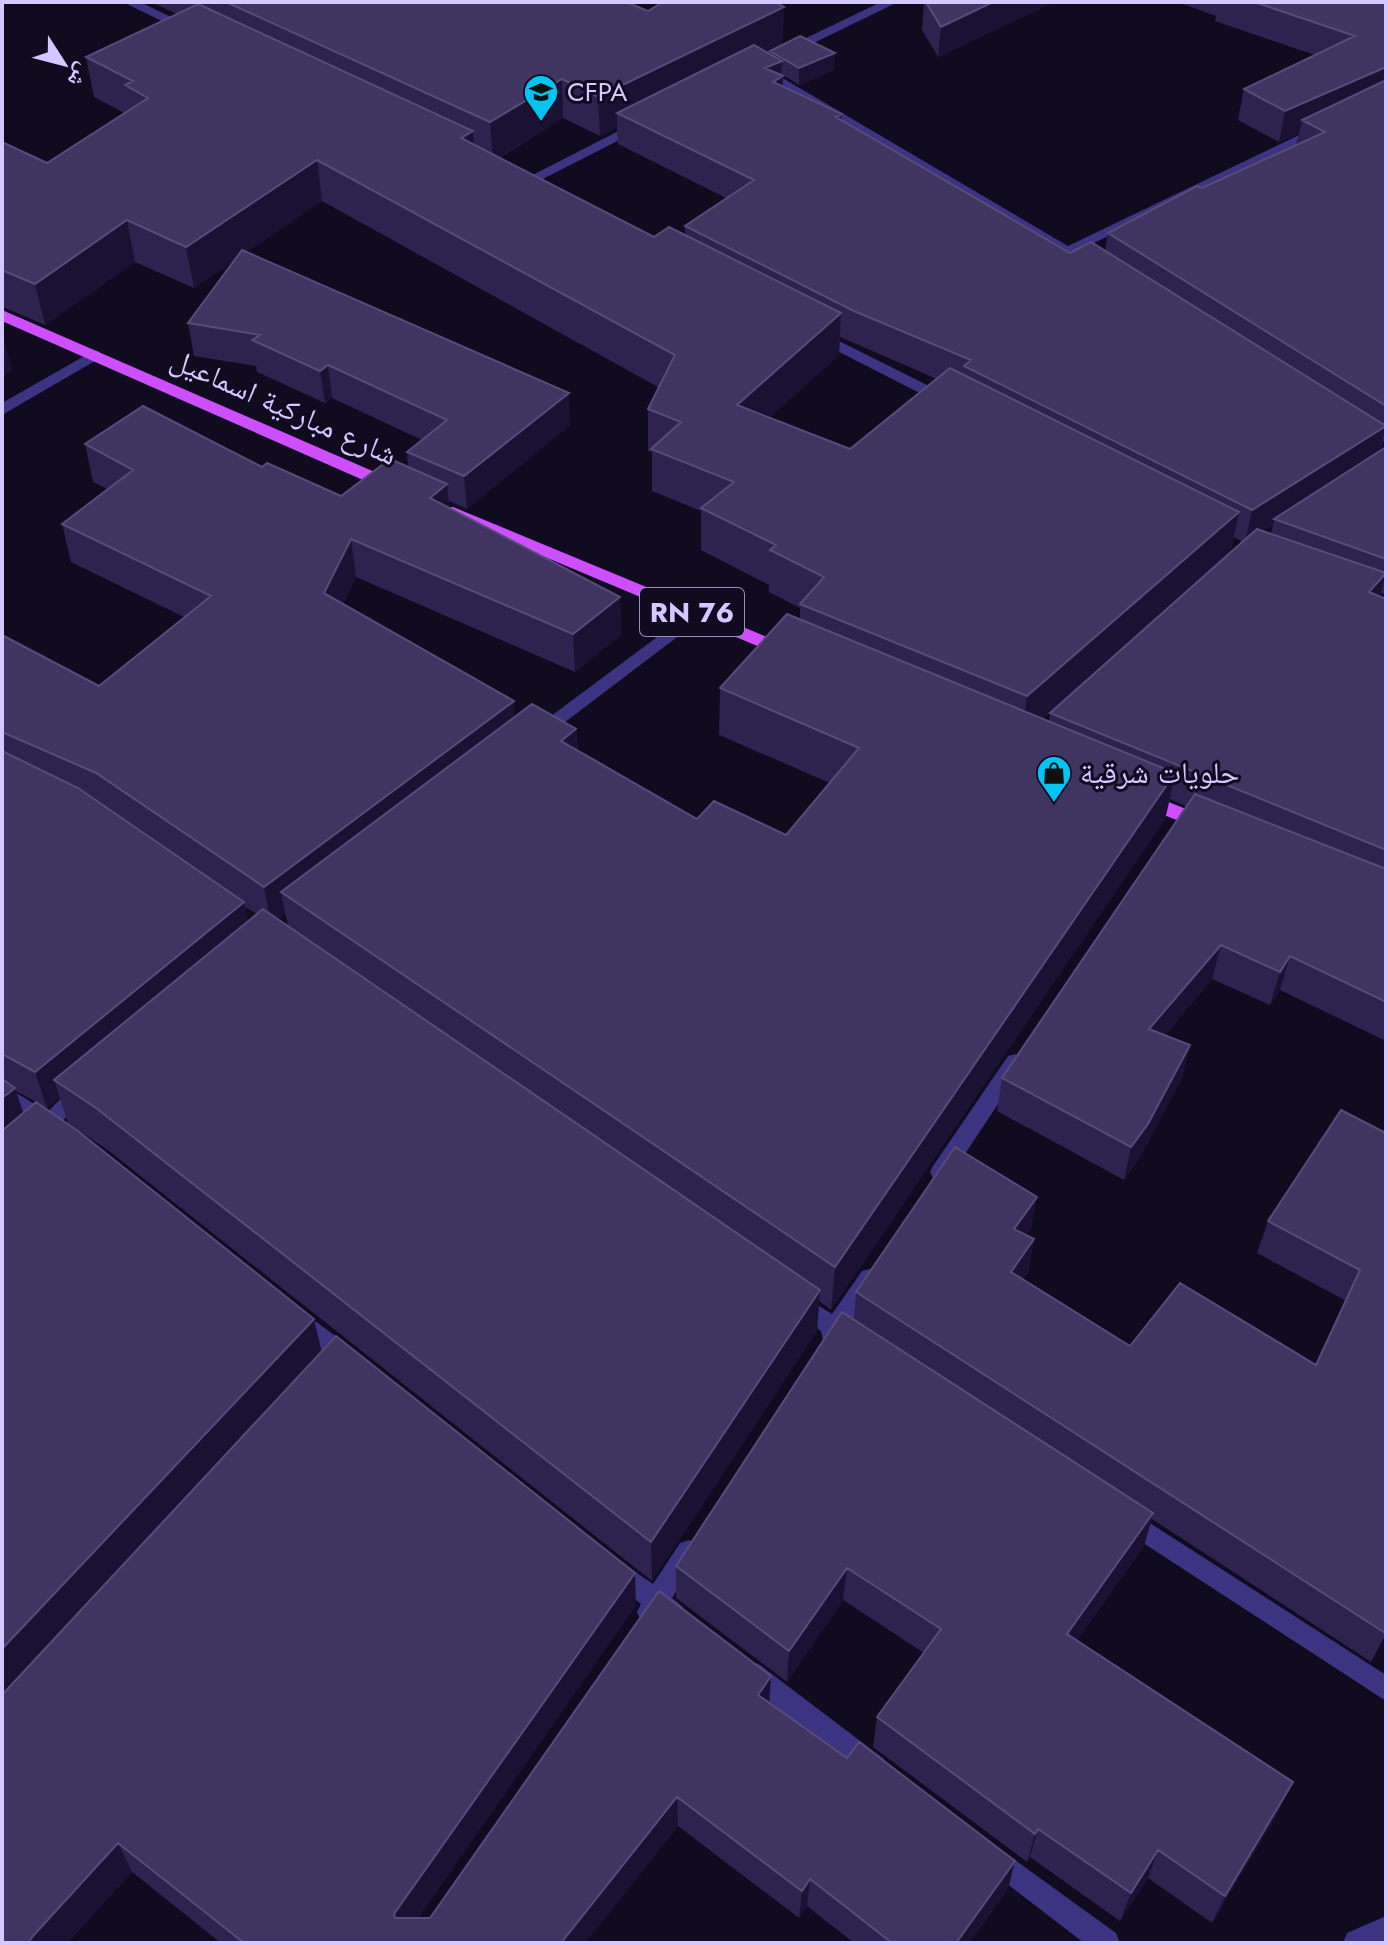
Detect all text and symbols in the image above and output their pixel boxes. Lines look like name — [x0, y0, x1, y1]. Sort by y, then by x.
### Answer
north arrow — [24, 24, 104, 104]
text: ش — [60, 57, 100, 95]
school or university icon: CFPA — [522, 73, 560, 123]
place label: CFPA — [567, 73, 628, 111]
street label: شارع مباركية اسماعيل — [164, 337, 404, 476]
road number: RN 76 — [640, 588, 744, 636]
place label: حلويات شرقية — [1080, 751, 1239, 794]
shop icon: حلويات شرقية — [1035, 754, 1073, 804]

